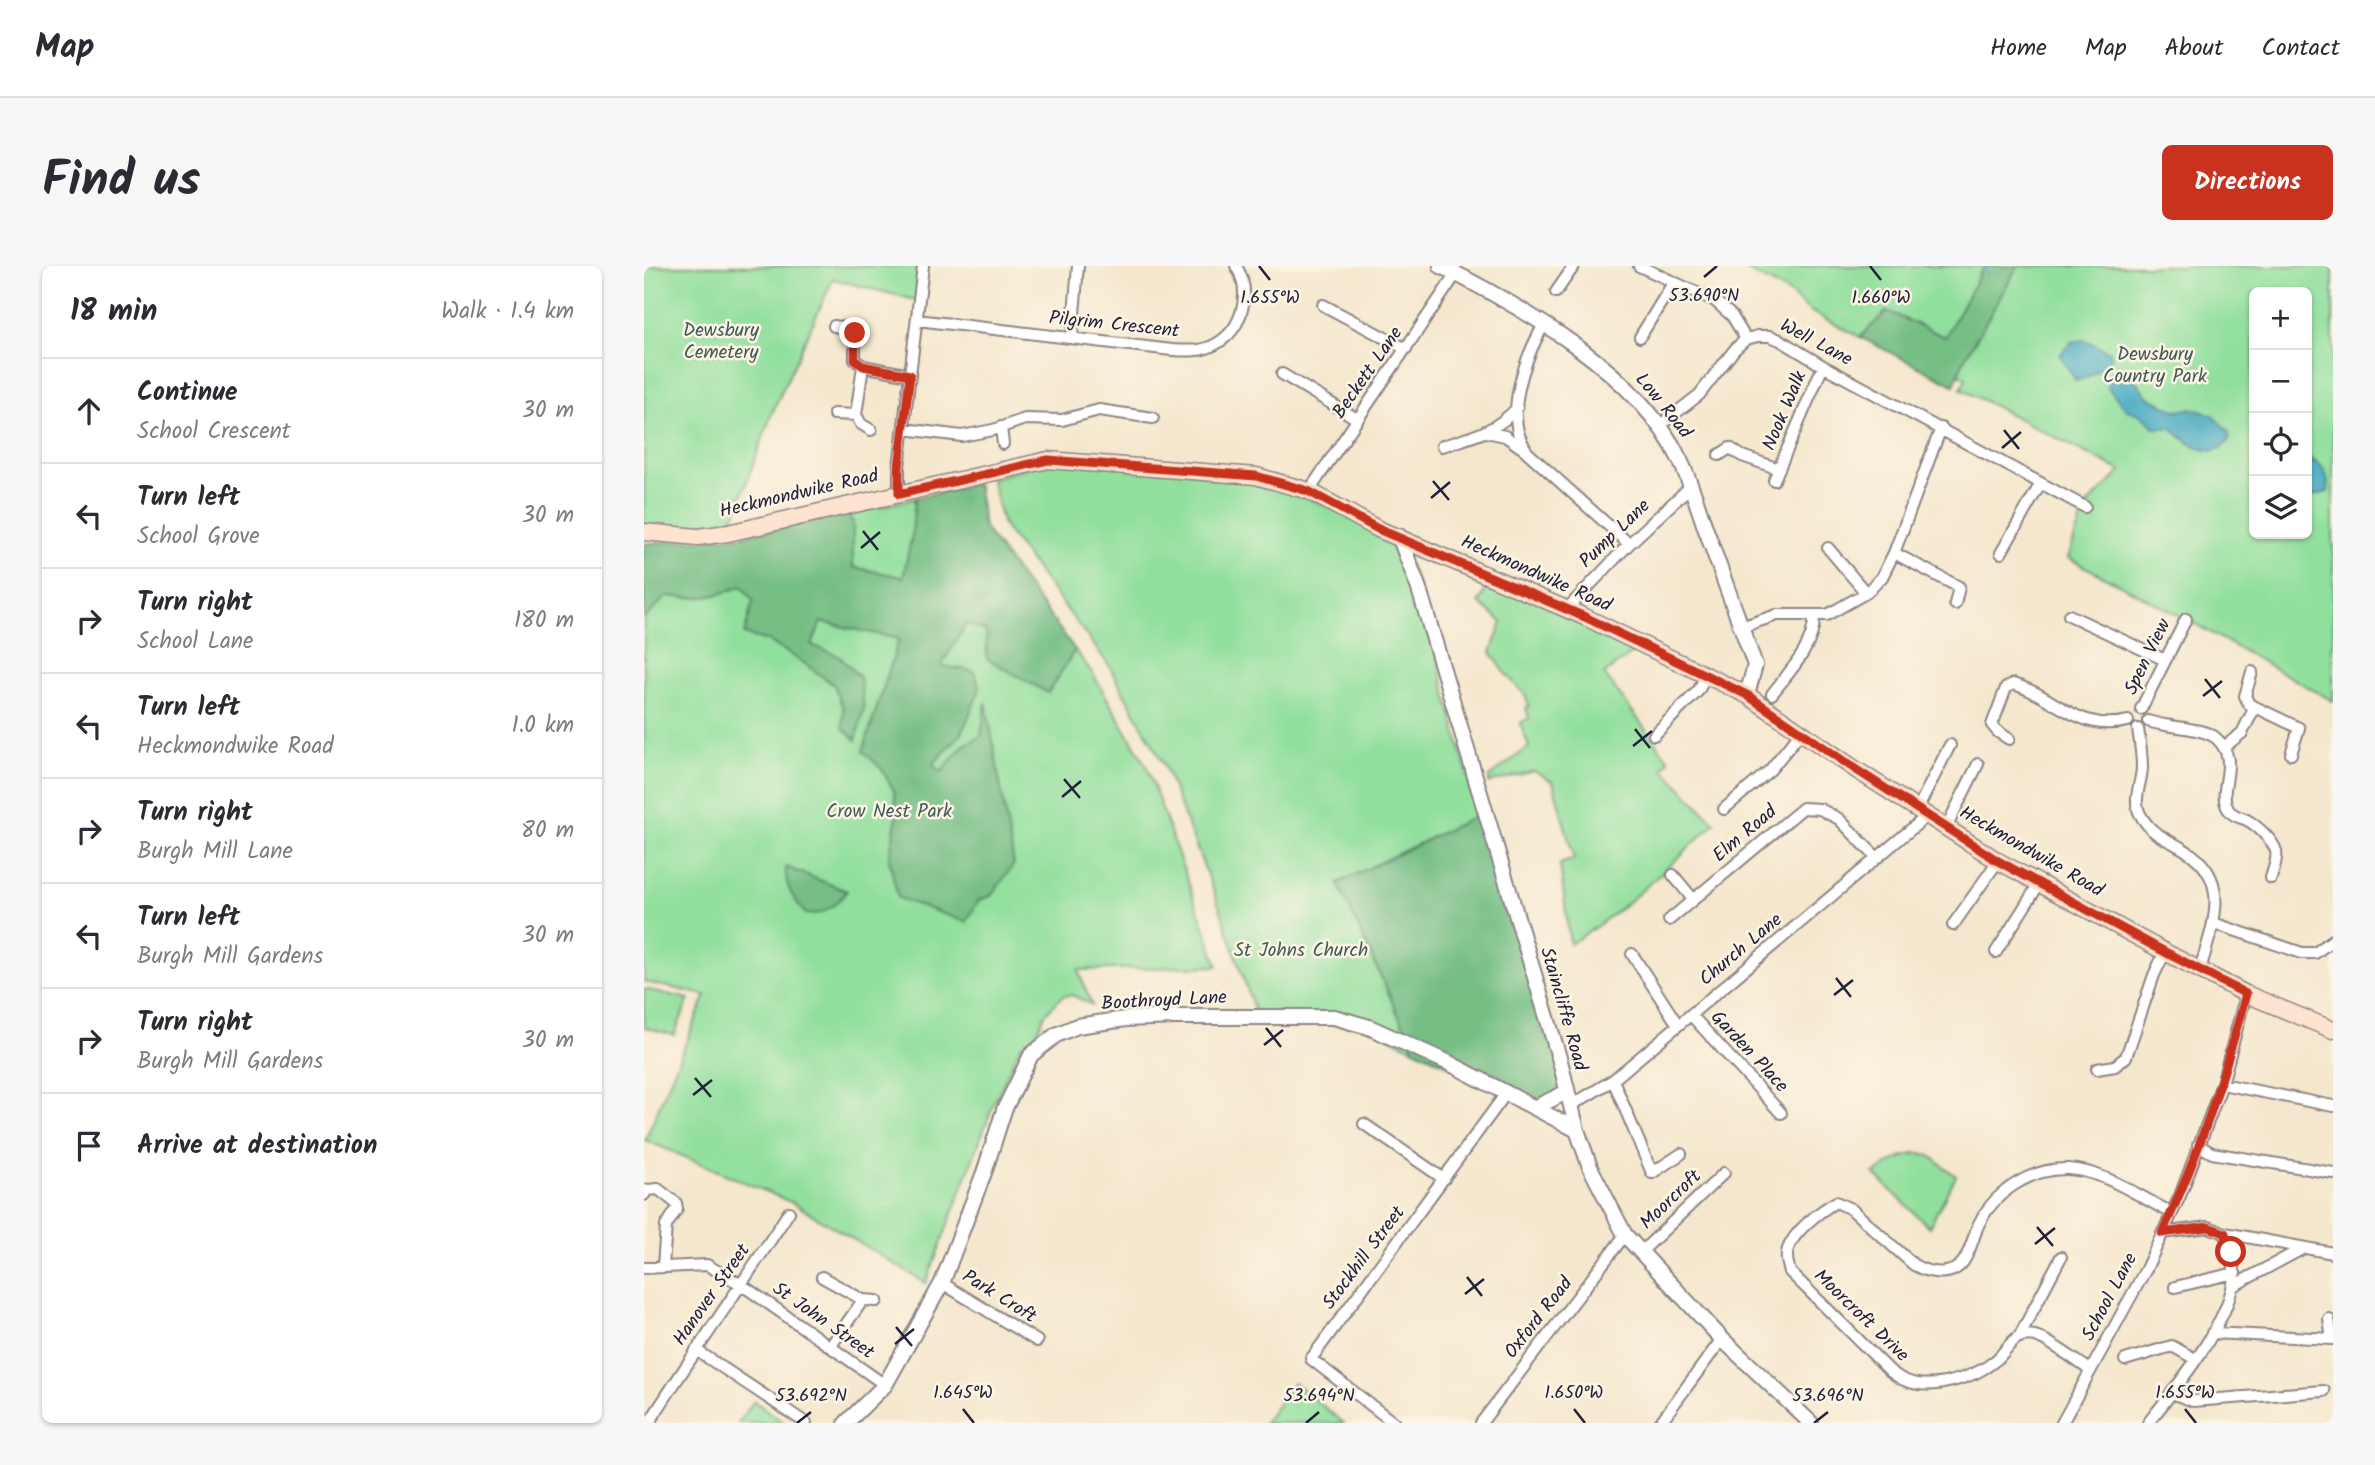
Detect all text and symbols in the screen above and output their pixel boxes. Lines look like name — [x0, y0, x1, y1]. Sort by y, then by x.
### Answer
text: Map — [35, 22, 95, 75]
text: Home — [1990, 29, 2047, 68]
text: Map — [2085, 29, 2127, 68]
text: About — [2165, 29, 2223, 68]
text: Contact — [2261, 29, 2340, 68]
text: Find us — [42, 143, 200, 221]
button: Directions — [2162, 145, 2333, 220]
text: 53.690°N — [1669, 282, 1739, 311]
text: 1.655°W — [1240, 284, 1300, 313]
text: 1.660°W — [1851, 284, 1911, 313]
map controls — [2249, 287, 2312, 539]
button: + — [2249, 287, 2312, 350]
text: 18 min — [70, 288, 157, 336]
text: Walk · 1.4 km — [441, 294, 574, 330]
street label: Pilgrim Crescent — [1047, 303, 1181, 347]
street label: Well Lane — [1774, 311, 1858, 375]
park label: Dewsbury Cemetery — [683, 316, 760, 368]
route end — [839, 317, 870, 348]
street label: Beckett Lane — [1325, 320, 1411, 425]
park label: Dewsbury Country Park — [2103, 340, 2207, 392]
button: − — [2249, 350, 2312, 413]
street label: Low Road — [1627, 366, 1699, 446]
street label: Nook Walk — [1755, 366, 1815, 456]
text: Continue — [137, 372, 238, 414]
icon: ahead — [70, 392, 108, 430]
text: 30 m — [522, 393, 574, 429]
button: locate — [2249, 413, 2312, 476]
text: School Crescent — [137, 414, 291, 450]
street label: Heckmondwike Road — [716, 461, 882, 527]
button: layers — [2249, 476, 2312, 539]
text: Turn left — [137, 477, 240, 519]
street label: Pump Lane — [1572, 492, 1658, 576]
icon: left — [70, 497, 108, 535]
text: 30 m — [522, 498, 574, 534]
text: School Grove — [137, 519, 260, 555]
street label: Heckmondwike Road — [1456, 527, 1617, 621]
text: Turn right — [137, 582, 253, 624]
icon: right — [70, 602, 108, 640]
text: 180 m — [514, 603, 574, 639]
street label: Spen View — [2117, 614, 2179, 700]
text: School Lane — [137, 624, 253, 660]
text: Turn left — [137, 687, 240, 729]
icon: left — [70, 707, 108, 745]
text: 1.0 km — [512, 708, 574, 744]
text: Heckmondwike Road — [137, 729, 334, 765]
text: Turn right — [137, 792, 253, 834]
park label: Crow Nest Park — [826, 797, 952, 827]
street label: Elm Road — [1706, 798, 1784, 870]
street label: Heckmondwike Road — [1953, 798, 2109, 906]
icon: right — [70, 812, 108, 850]
text: 80 m — [521, 813, 574, 849]
text: Burgh Mill Lane — [137, 834, 293, 870]
text: Turn left — [137, 897, 240, 939]
street label: Church Lane — [1693, 906, 1790, 994]
icon: left — [70, 917, 108, 955]
text: 30 m — [522, 918, 574, 954]
park label: St Johns Church — [1234, 936, 1368, 966]
text: Burgh Mill Gardens — [137, 939, 323, 975]
street label: Staincliffe Road — [1531, 944, 1595, 1075]
street label: Boothroyd Lane — [1100, 983, 1228, 1019]
text: Turn right — [137, 1002, 253, 1044]
street label: Garden Place — [1703, 1004, 1796, 1100]
icon: right — [70, 1022, 108, 1060]
text: 30 m — [522, 1023, 574, 1059]
text: Burgh Mill Gardens — [137, 1044, 323, 1080]
text: Arrive at destination — [137, 1125, 377, 1167]
icon: arrive — [70, 1127, 108, 1165]
street label: Moorcroft — [1633, 1162, 1709, 1237]
street label: Stockhill Street — [1315, 1199, 1413, 1316]
route start — [2215, 1236, 2246, 1267]
street label: Hanover Street — [666, 1237, 759, 1352]
street label: School Lane — [2074, 1247, 2146, 1347]
street label: Park Croft — [956, 1262, 1043, 1332]
street label: Moorcroft Drive — [1806, 1262, 1916, 1370]
street label: Oxford Road — [1497, 1270, 1581, 1365]
street label: St John Street — [766, 1275, 881, 1368]
text: 1.645°W — [933, 1379, 993, 1408]
text: 1.650°W — [1545, 1379, 1603, 1408]
text: 1.655°W — [2155, 1379, 2215, 1408]
text: 53.692°N — [775, 1382, 847, 1411]
text: 53.694°N — [1283, 1382, 1355, 1411]
text: 53.696°N — [1792, 1382, 1864, 1411]

